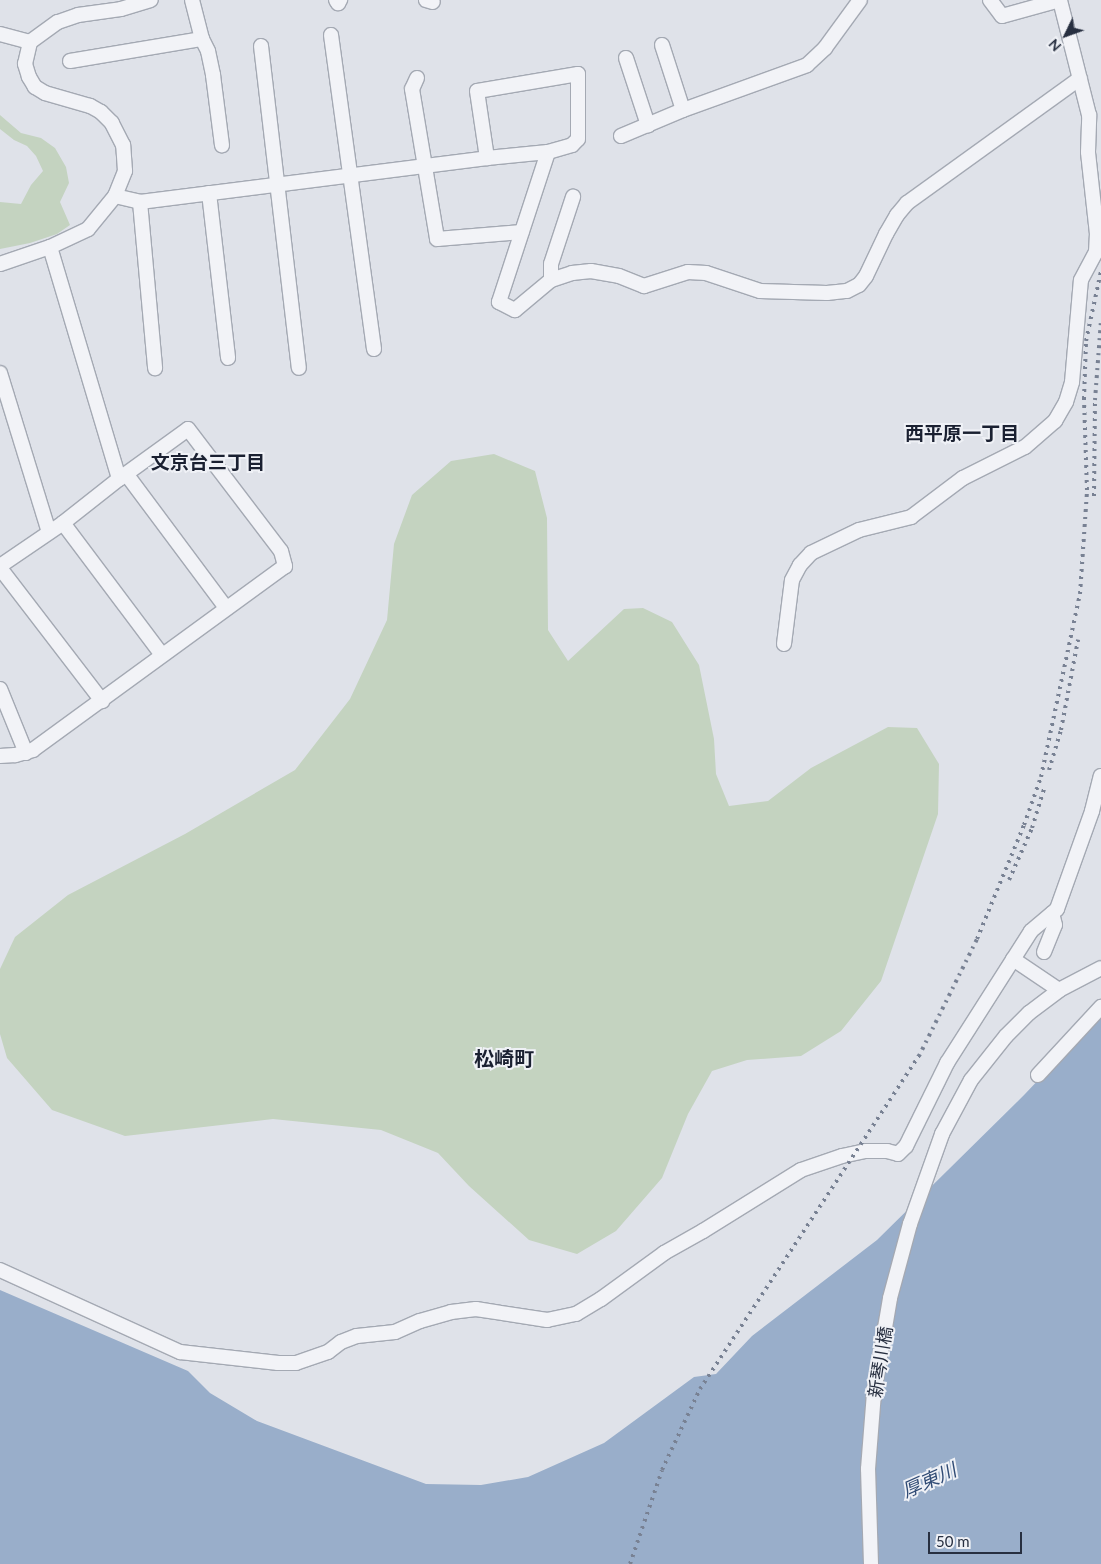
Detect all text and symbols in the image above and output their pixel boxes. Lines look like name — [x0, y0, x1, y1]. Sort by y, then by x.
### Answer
north arrow — [1041, 10, 1091, 60]
text: N — [1045, 36, 1064, 55]
district label: 西平原一丁目 — [905, 422, 1019, 444]
district label: 文京台三丁目 — [151, 451, 265, 473]
district label: 松崎町 — [474, 1046, 534, 1070]
street label: 新琴川橋 — [864, 1325, 896, 1399]
water label: 厚東川 — [898, 1458, 960, 1502]
scale bar — [931, 1522, 1025, 1554]
text: 50 m — [936, 1532, 970, 1550]

